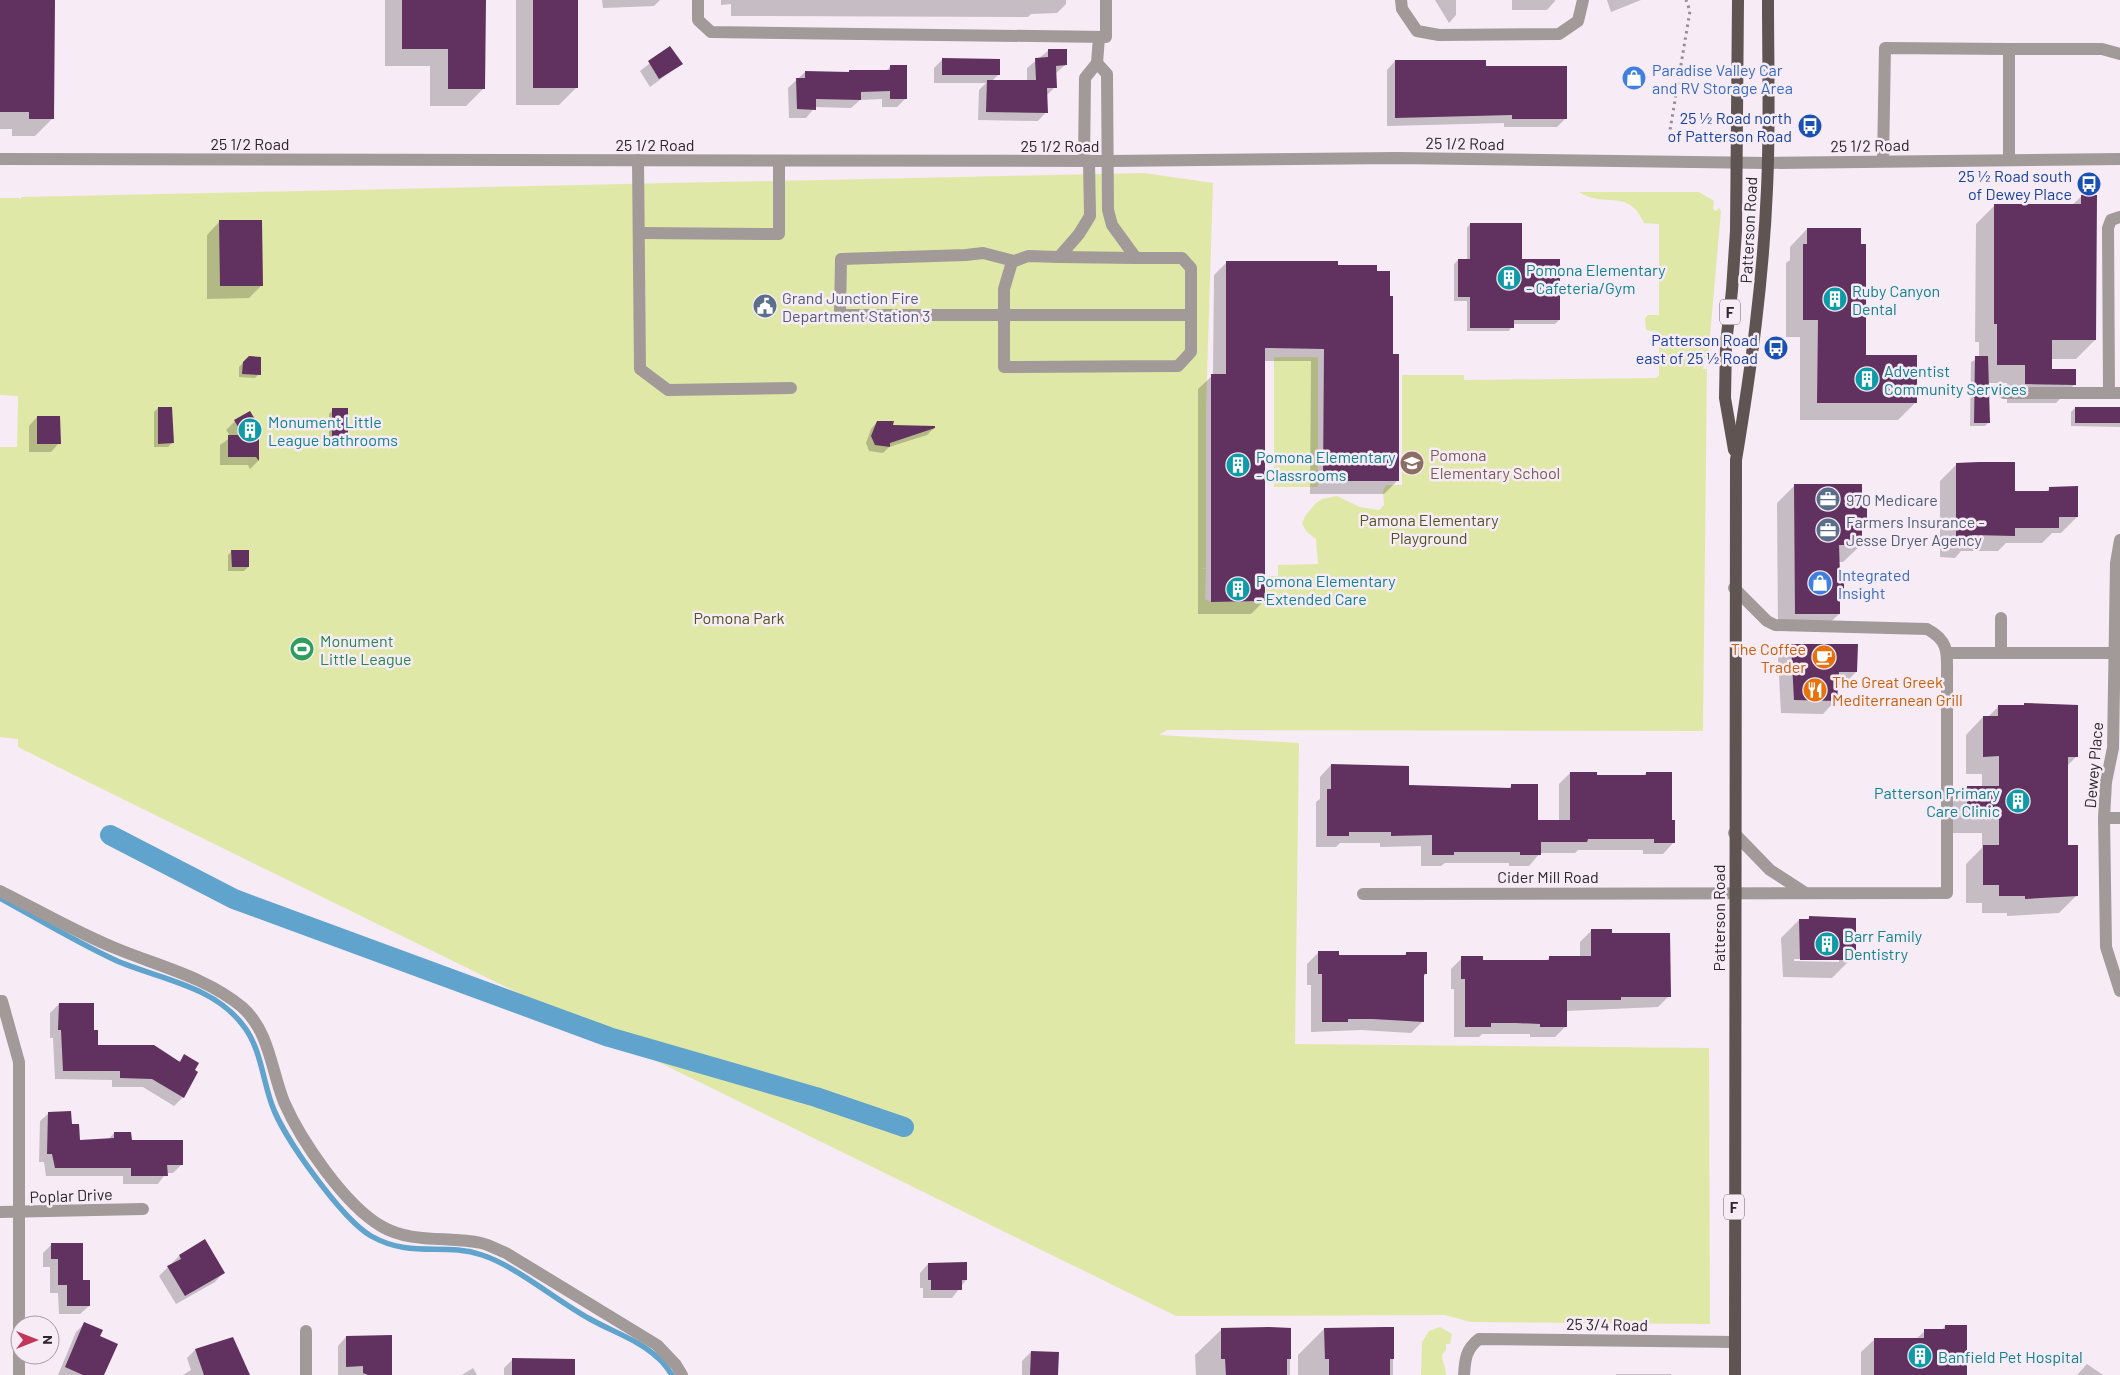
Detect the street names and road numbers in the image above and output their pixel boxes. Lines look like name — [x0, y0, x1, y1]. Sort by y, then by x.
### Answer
street label: 25 1/2 Road — [1425, 133, 1505, 153]
street label: 25 1/2 Road — [210, 134, 290, 153]
street label: 25 1/2 Road — [615, 135, 695, 154]
street label: 25 1/2 Road — [1830, 135, 1910, 155]
street label: 25 1/2 Road — [1020, 136, 1100, 155]
street label: Patterson Road — [1736, 176, 1760, 284]
road number: F — [1720, 300, 1740, 324]
street label: Dewey Place — [2080, 721, 2106, 809]
street label: Patterson Road — [1709, 865, 1728, 971]
street label: Cider Mill Road — [1497, 867, 1599, 886]
street label: Poplar Drive — [29, 1184, 113, 1206]
road number: F — [1724, 1194, 1744, 1220]
street label: 25 3/4 Road — [1566, 1314, 1648, 1334]

